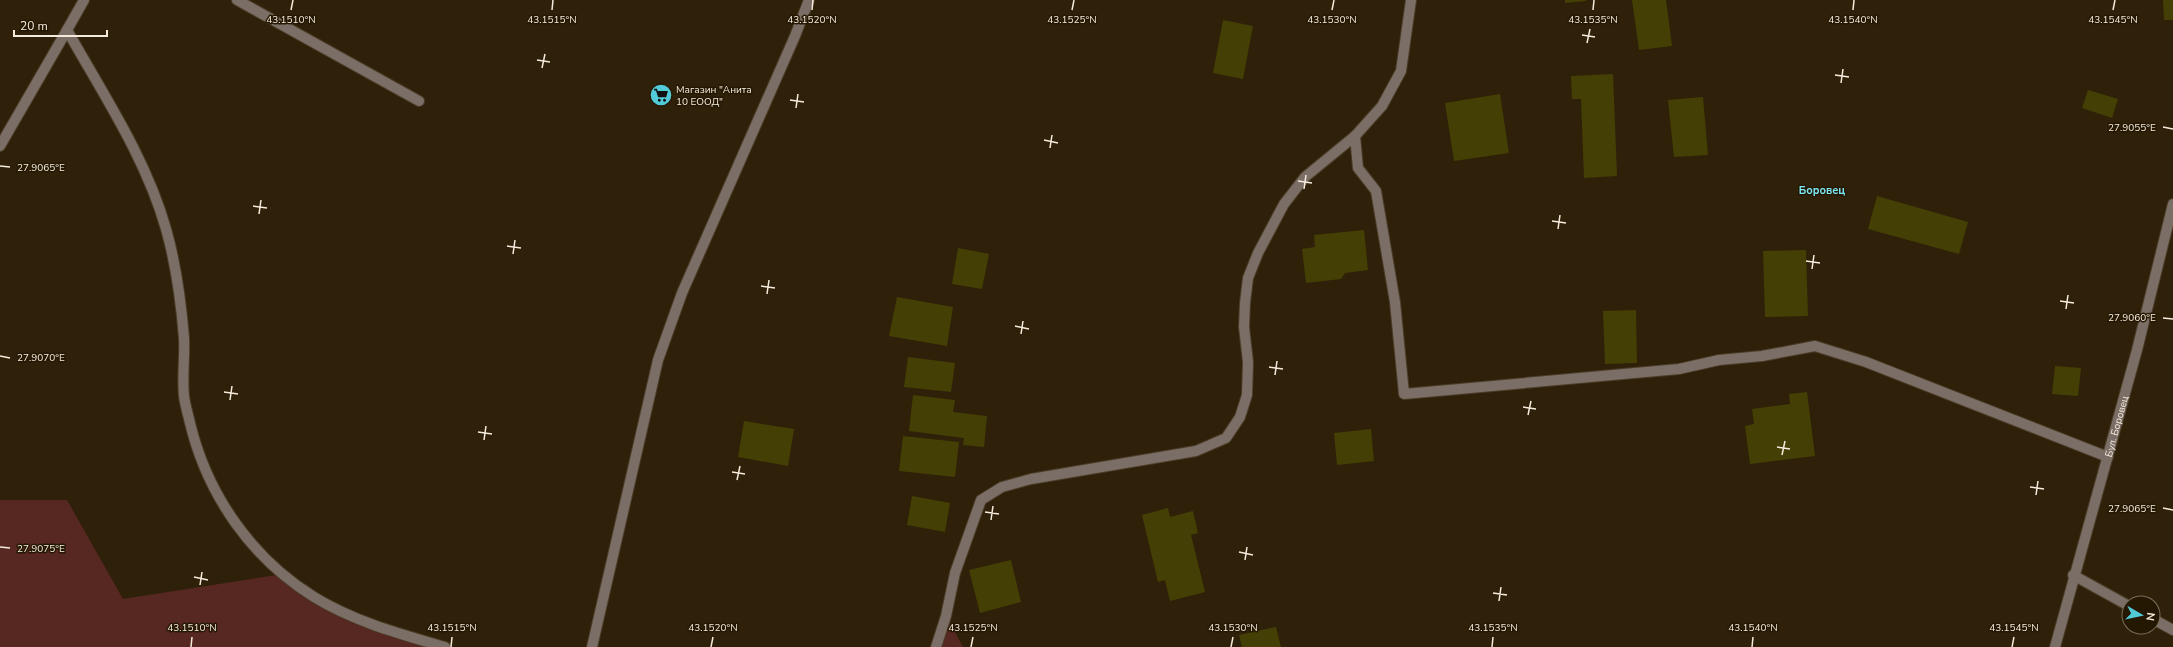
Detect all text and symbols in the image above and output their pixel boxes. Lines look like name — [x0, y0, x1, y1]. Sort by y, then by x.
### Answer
scale bar — [14, 12, 107, 38]
text: 43.1510°N — [266, 13, 316, 27]
text: 43.1515°N — [527, 13, 577, 27]
text: 43.1520°N — [787, 13, 837, 27]
text: 43.1525°N — [1047, 13, 1097, 27]
text: 43.1530°N — [1307, 13, 1357, 27]
text: 43.1535°N — [1568, 13, 1618, 27]
text: 43.1540°N — [1828, 13, 1878, 27]
text: 43.1545°N — [2088, 13, 2138, 27]
text: 20 m — [20, 18, 48, 34]
supermarket icon: Магазин "Анита 10 ЕООД" — [648, 82, 674, 108]
place label: Магазин "Анита 10 ЕООД" — [676, 83, 752, 109]
text: 27.9055°E — [2108, 121, 2156, 135]
text: 27.9065°E — [17, 161, 65, 175]
district label: Боровец — [1799, 183, 1845, 198]
text: 27.9060°E — [2108, 311, 2156, 325]
text: 27.9070°E — [17, 351, 65, 365]
street label: Бул. Боровец — [2102, 394, 2132, 459]
text: 27.9065°E — [2108, 502, 2156, 516]
text: 27.9075°E — [17, 542, 65, 556]
north arrow — [2121, 595, 2161, 635]
text: N — [2142, 611, 2158, 622]
text: 43.1510°N — [167, 621, 217, 635]
text: 43.1515°N — [427, 621, 477, 635]
text: 43.1520°N — [688, 621, 738, 635]
text: 43.1525°N — [948, 621, 998, 635]
text: 43.1530°N — [1208, 621, 1258, 635]
text: 43.1535°N — [1468, 621, 1518, 635]
text: 43.1540°N — [1728, 621, 1778, 635]
text: 43.1545°N — [1989, 621, 2039, 635]

